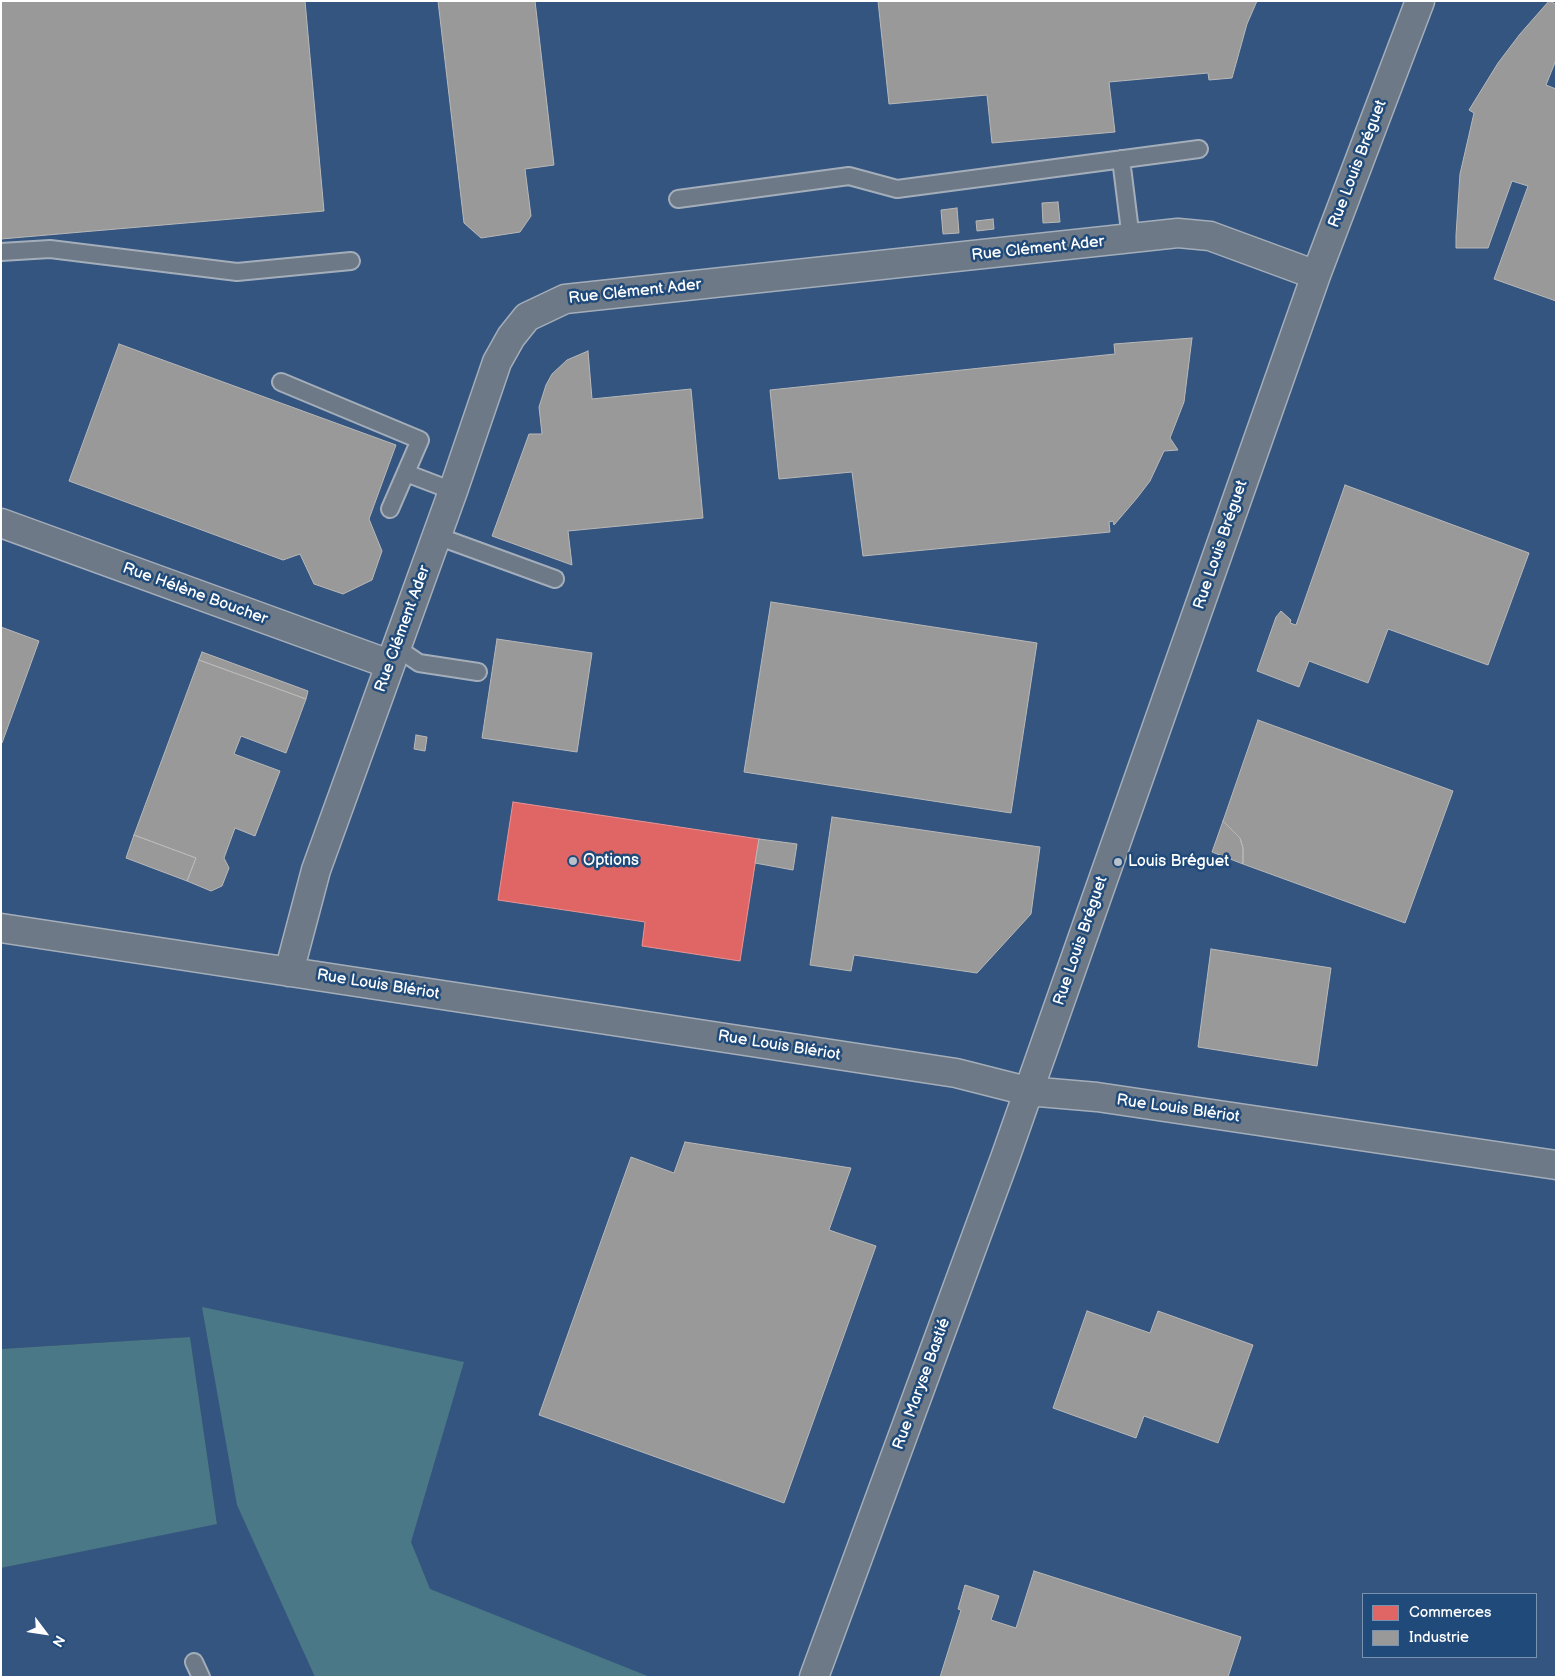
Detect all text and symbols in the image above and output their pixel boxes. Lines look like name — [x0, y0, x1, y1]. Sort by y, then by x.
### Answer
street label: Rue Louis Bréguet — [1325, 97, 1391, 231]
street label: Rue Clément Ader — [971, 232, 1105, 266]
street label: Rue Clément Ader — [568, 275, 702, 309]
street label: Rue Louis Bréguet — [1190, 478, 1252, 612]
street label: Rue Hélène Boucher — [120, 559, 270, 629]
street label: Rue Clément Ader — [371, 563, 435, 695]
place label: Options — [583, 851, 639, 871]
place label: Louis Bréguet — [1128, 852, 1229, 872]
marker: Options — [567, 855, 579, 867]
marker: Louis Bréguet — [1112, 856, 1124, 868]
street label: Rue Louis Bréguet — [1050, 874, 1112, 1008]
street label: Rue Louis Blériot — [315, 966, 441, 1004]
street label: Rue Louis Blériot — [716, 1027, 842, 1065]
street label: Rue Louis Blériot — [1115, 1091, 1241, 1127]
street label: Rue Maryse Bastié — [889, 1316, 955, 1452]
legend — [1362, 1593, 1537, 1658]
text: Commerces — [1409, 1603, 1491, 1622]
north arrow — [20, 1608, 70, 1658]
text: Industrie — [1409, 1628, 1469, 1647]
text: N — [48, 1632, 68, 1650]

